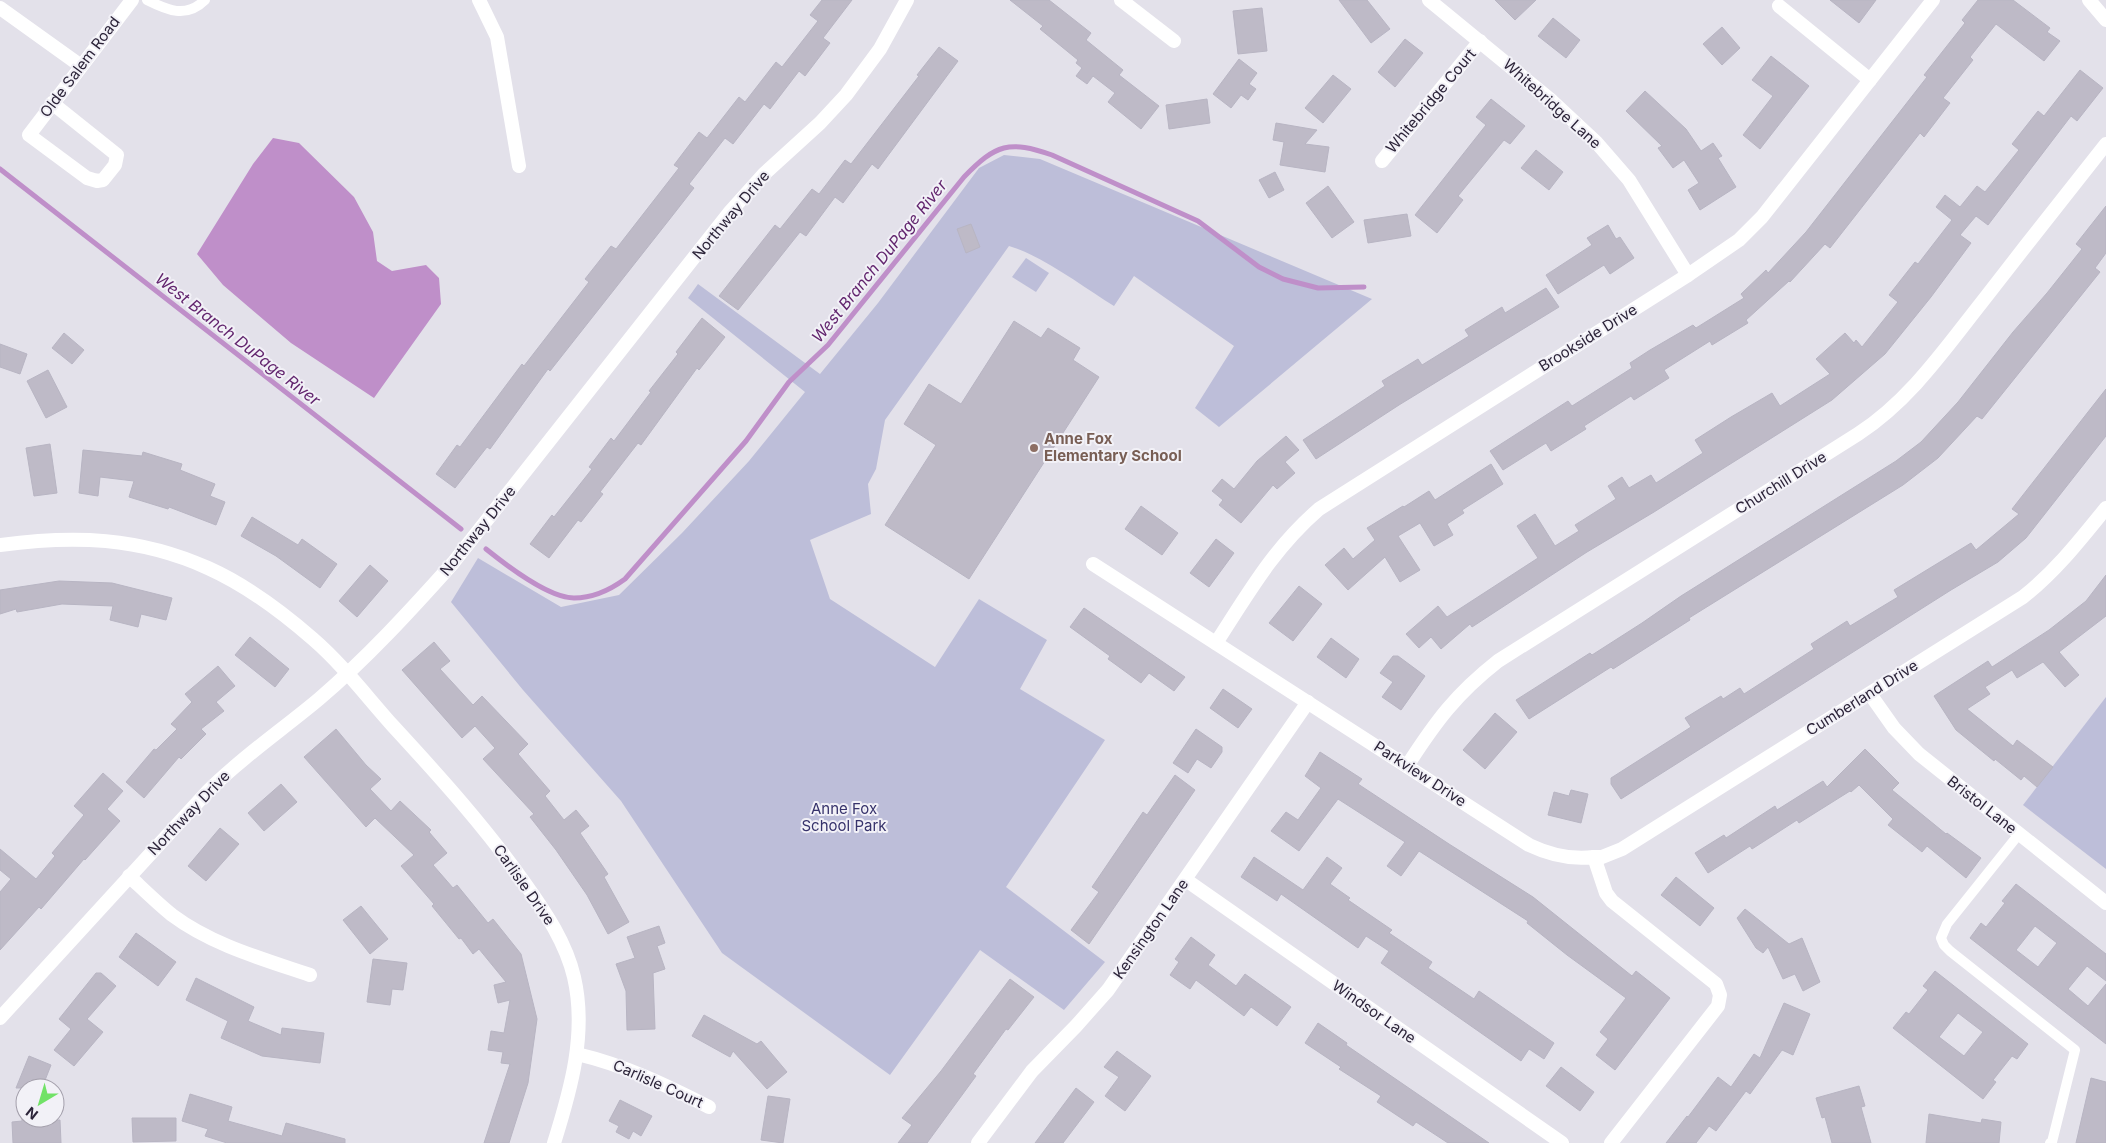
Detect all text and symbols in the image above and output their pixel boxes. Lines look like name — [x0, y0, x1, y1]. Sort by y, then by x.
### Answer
street label: Olde Salem Road — [36, 13, 124, 121]
street label: Whitebridge Court — [1381, 45, 1480, 157]
street label: Whitebridge Lane — [1499, 55, 1605, 153]
street label: Northway Drive — [688, 166, 773, 263]
water label: West Branch DuPage River — [807, 175, 951, 346]
water label: West Branch DuPage River — [152, 268, 325, 410]
street label: Brookside Drive — [1535, 300, 1640, 375]
place label: Anne Fox Elementary School — [1044, 429, 1182, 465]
marker: Anne Fox Elementary School — [1028, 442, 1040, 454]
street label: Churchill Drive — [1732, 447, 1830, 518]
street label: Northway Drive — [436, 482, 520, 580]
street label: Cumberland Drive — [1802, 656, 1921, 740]
street label: Parkview Drive — [1370, 737, 1470, 811]
street label: Northway Drive — [143, 766, 234, 859]
street label: Bristol Lane — [1944, 771, 2021, 838]
park label: Anne Fox School Park — [801, 799, 887, 835]
street label: Carlisle Drive — [490, 841, 559, 929]
street label: Kensington Lane — [1109, 875, 1192, 983]
street label: Windsor Lane — [1329, 976, 1420, 1047]
street label: Carlisle Court — [610, 1055, 706, 1112]
north arrow — [15, 1078, 65, 1128]
text: N — [22, 1104, 41, 1124]

